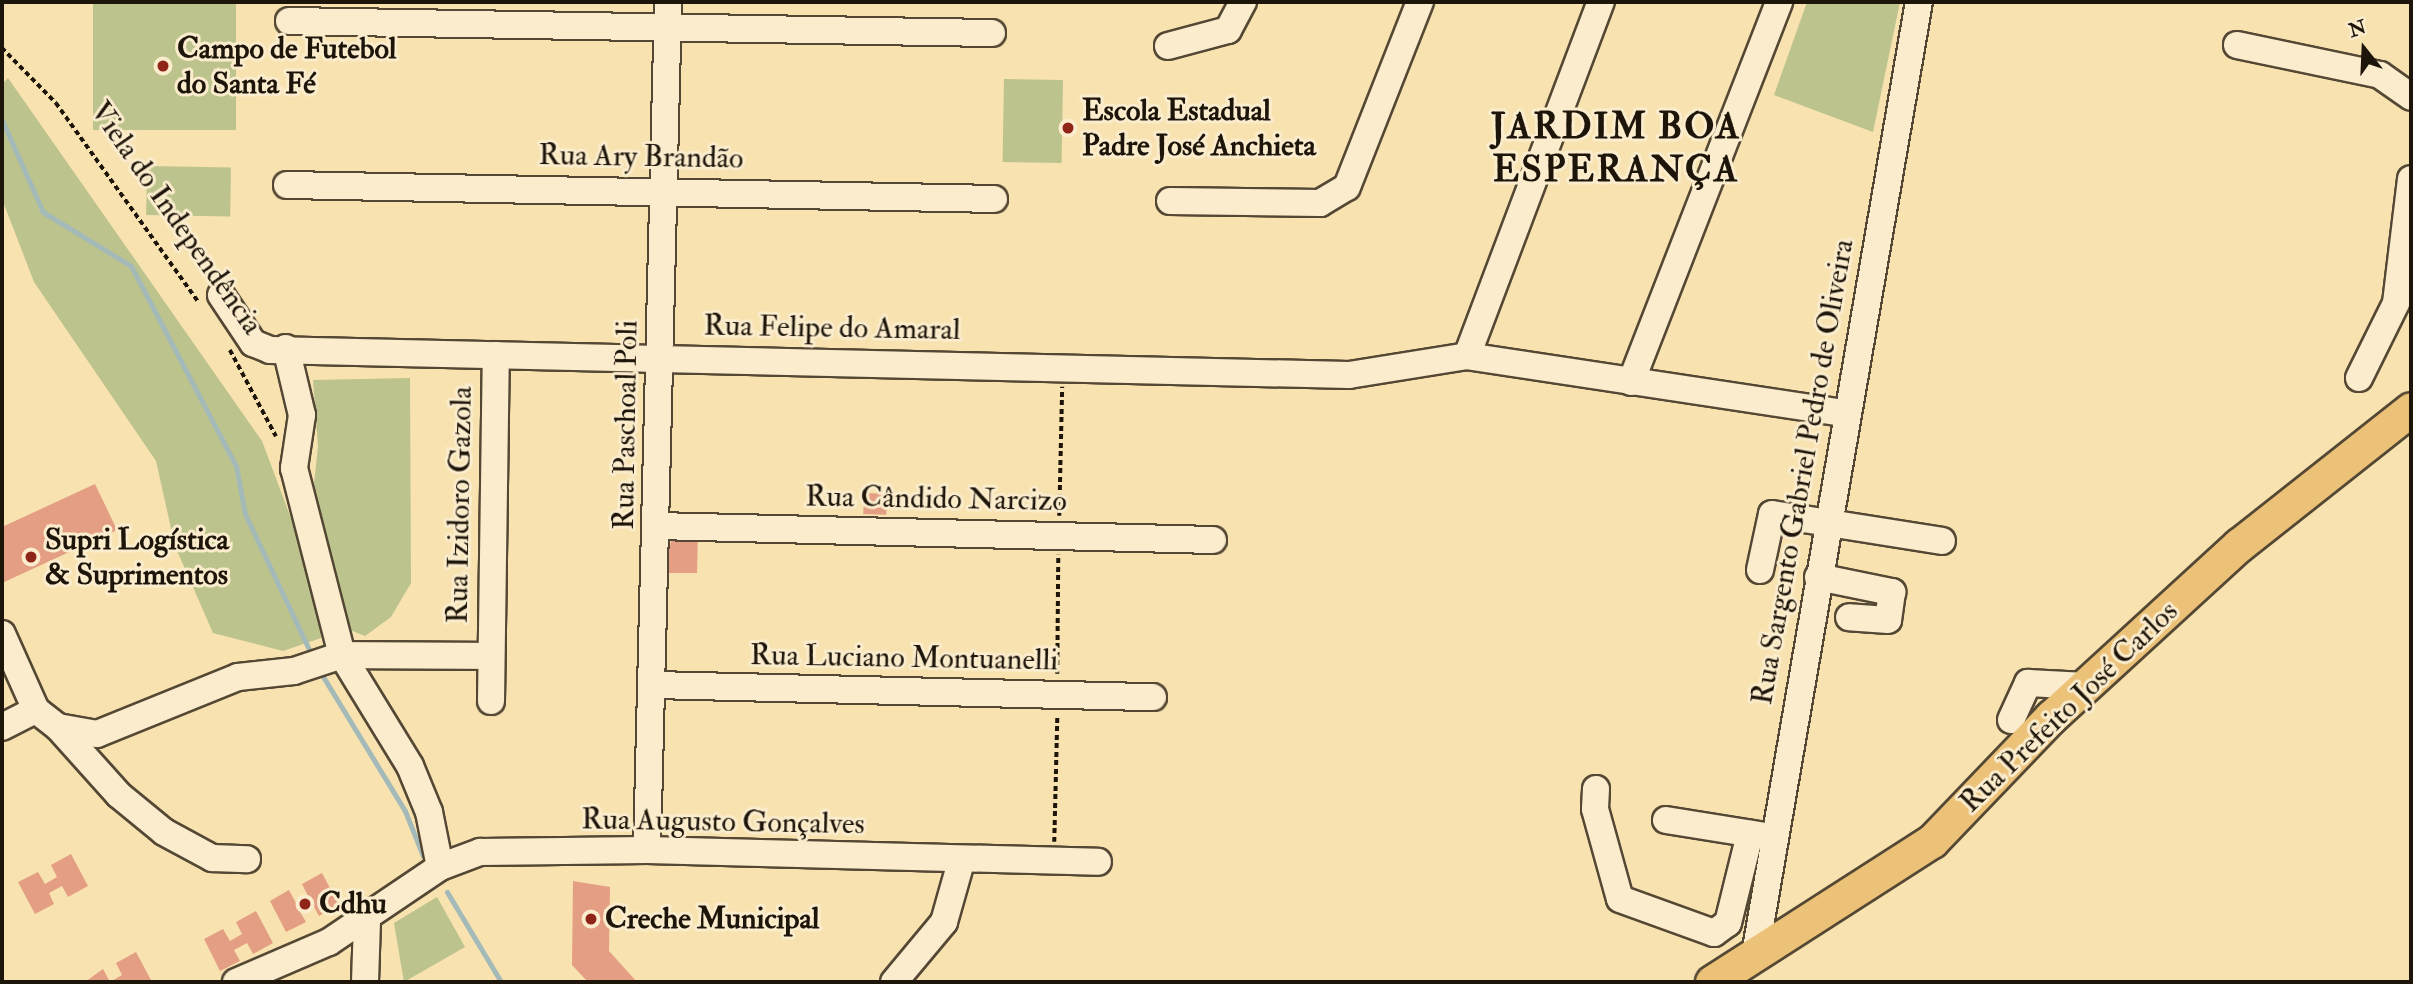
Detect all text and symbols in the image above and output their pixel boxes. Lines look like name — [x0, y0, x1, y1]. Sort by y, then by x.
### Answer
north arrow — [2329, 14, 2399, 84]
text: N — [2346, 15, 2369, 43]
place label: Campo de Futebol do Santa Fé — [177, 31, 396, 102]
marker: Campo de Futebol do Santa Fé — [155, 58, 171, 74]
place label: Escola Estadual Padre José Anchieta — [1082, 93, 1316, 164]
street label: Viela do Independência — [82, 94, 270, 342]
district label: JARDIM BOA ESPERANÇA — [1492, 106, 1740, 193]
marker: Escola Estadual Padre José Anchieta — [1060, 120, 1076, 136]
street label: Rua Ary Brandão — [538, 137, 744, 177]
street label: Rua Sargento Gabriel Pedro de Oliveira — [1744, 236, 1862, 708]
street label: Rua Felipe do Amaral — [703, 308, 961, 348]
street label: Rua Paschoal Poli — [606, 320, 646, 530]
street label: Rua Izidoro Gazola — [440, 386, 480, 624]
street label: Rua Cândido Narcizo — [805, 479, 1067, 519]
place label: Supri Logística & Suprimentos — [45, 522, 229, 592]
marker: Supri Logística & Suprimentos — [23, 549, 39, 565]
street label: Rua Prefeito José Carlos — [1952, 594, 2186, 820]
street label: Rua Luciano Montuanelli — [750, 637, 1058, 679]
street label: Rua Augusto Gonçalves — [581, 802, 865, 842]
place label: Cdhu — [319, 886, 387, 922]
marker: Cdhu — [297, 896, 313, 912]
place label: Creche Municipal — [605, 901, 820, 937]
marker: Creche Municipal — [583, 911, 599, 927]

